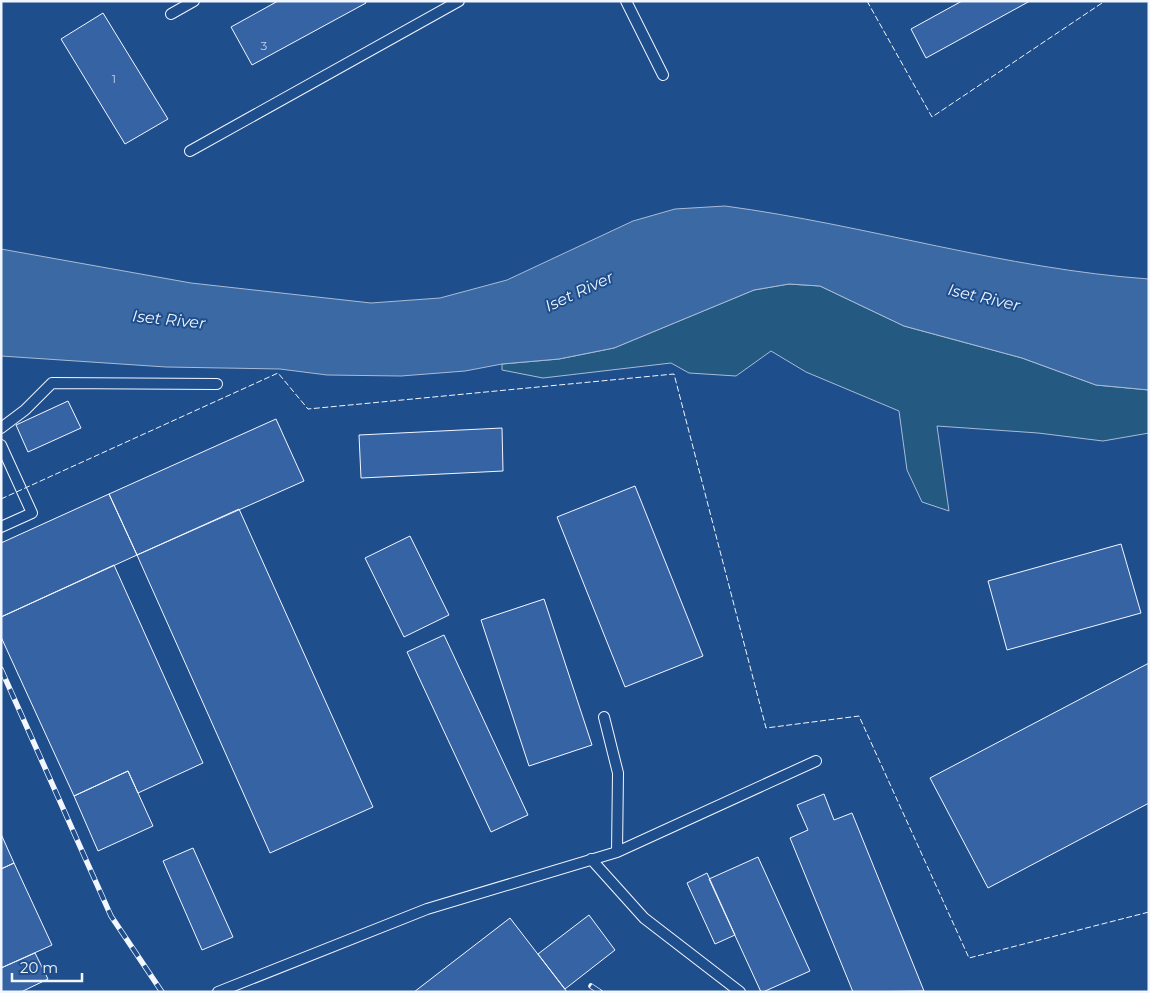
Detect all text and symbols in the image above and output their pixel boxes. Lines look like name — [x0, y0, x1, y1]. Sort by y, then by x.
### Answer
house number: 3 — [261, 38, 268, 53]
house number: 1 — [112, 71, 116, 86]
water label: Iset River — [542, 267, 617, 316]
water label: Iset River — [946, 280, 1022, 315]
water label: Iset River — [131, 306, 207, 333]
scale bar — [12, 950, 82, 982]
text: 20 m — [20, 958, 58, 977]

